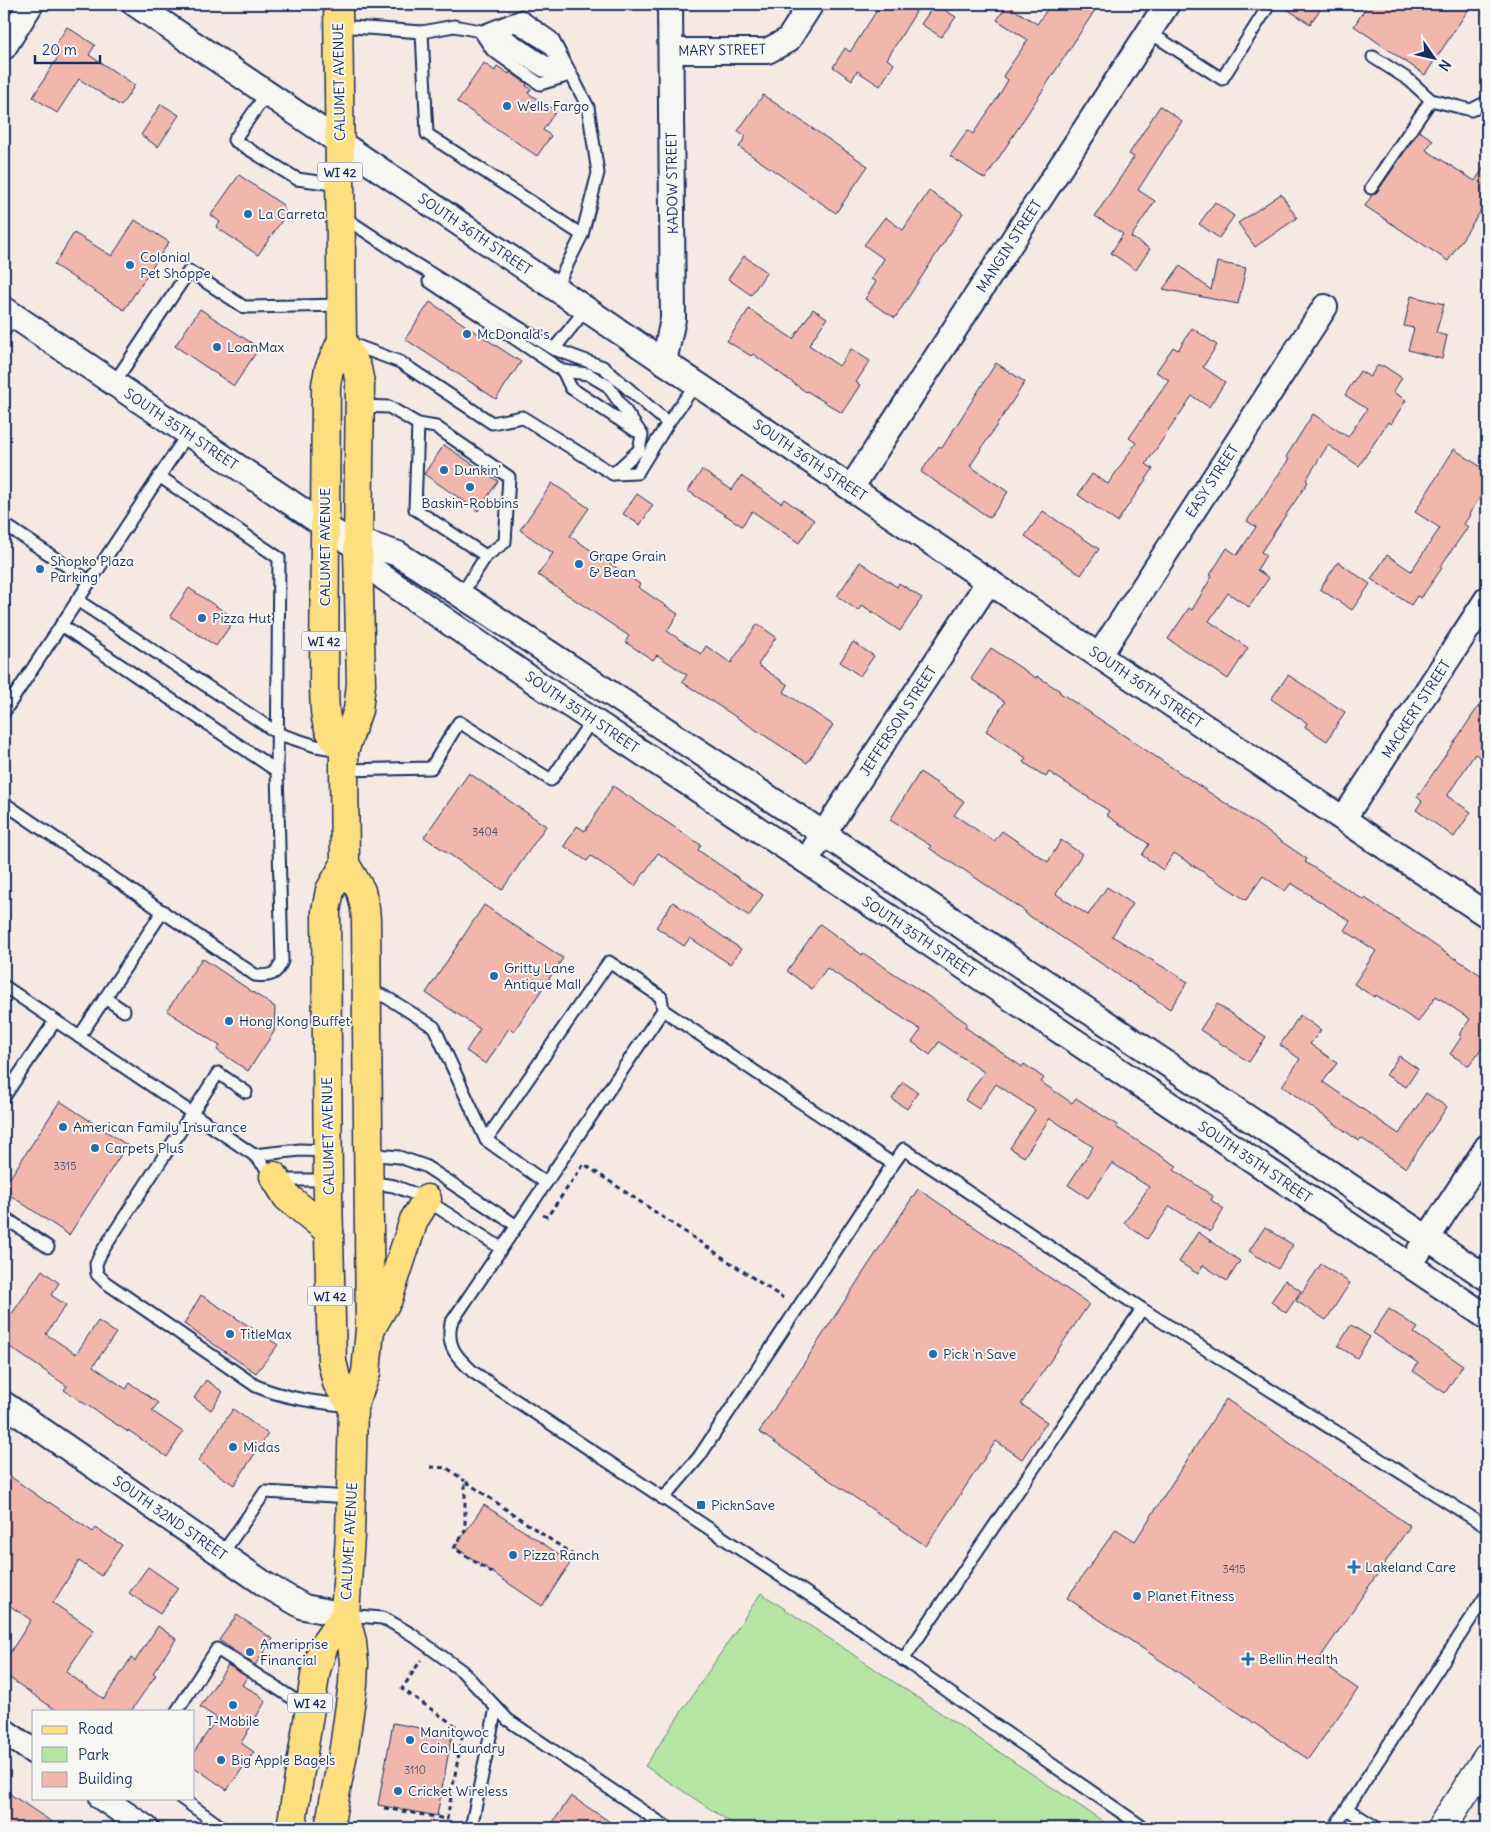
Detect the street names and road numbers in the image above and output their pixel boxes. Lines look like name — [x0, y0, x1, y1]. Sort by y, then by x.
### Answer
street label: CALUMET AVENUE — [329, 23, 349, 141]
street label: MARY STREET — [678, 40, 766, 60]
street label: KADOW STREET — [662, 132, 682, 234]
road number: WI 42 — [318, 162, 362, 182]
street label: SOUTH 36TH STREET — [415, 189, 535, 279]
street label: MANGIN STREET — [972, 196, 1046, 296]
street label: SOUTH 35TH STREET — [121, 384, 241, 474]
street label: SOUTH 36TH STREET — [750, 415, 870, 505]
street label: EASY STREET — [1182, 441, 1242, 521]
street label: CALUMET AVENUE — [316, 488, 334, 606]
road number: WI 42 — [302, 631, 346, 650]
street label: SOUTH 36TH STREET — [1086, 642, 1206, 732]
street label: MACKERT STREET — [1378, 657, 1454, 761]
street label: JEFFERSON STREET — [856, 663, 940, 779]
street label: SOUTH 35TH STREET — [522, 667, 642, 757]
street label: SOUTH 35TH STREET — [859, 892, 979, 982]
street label: CALUMET AVENUE — [318, 1077, 338, 1195]
street label: SOUTH 35TH STREET — [1195, 1117, 1315, 1207]
road number: WI 42 — [308, 1286, 352, 1305]
street label: SOUTH 32ND STREET — [109, 1472, 231, 1564]
street label: CALUMET AVENUE — [337, 1481, 361, 1601]
road number: WI 42 — [288, 1694, 332, 1712]

